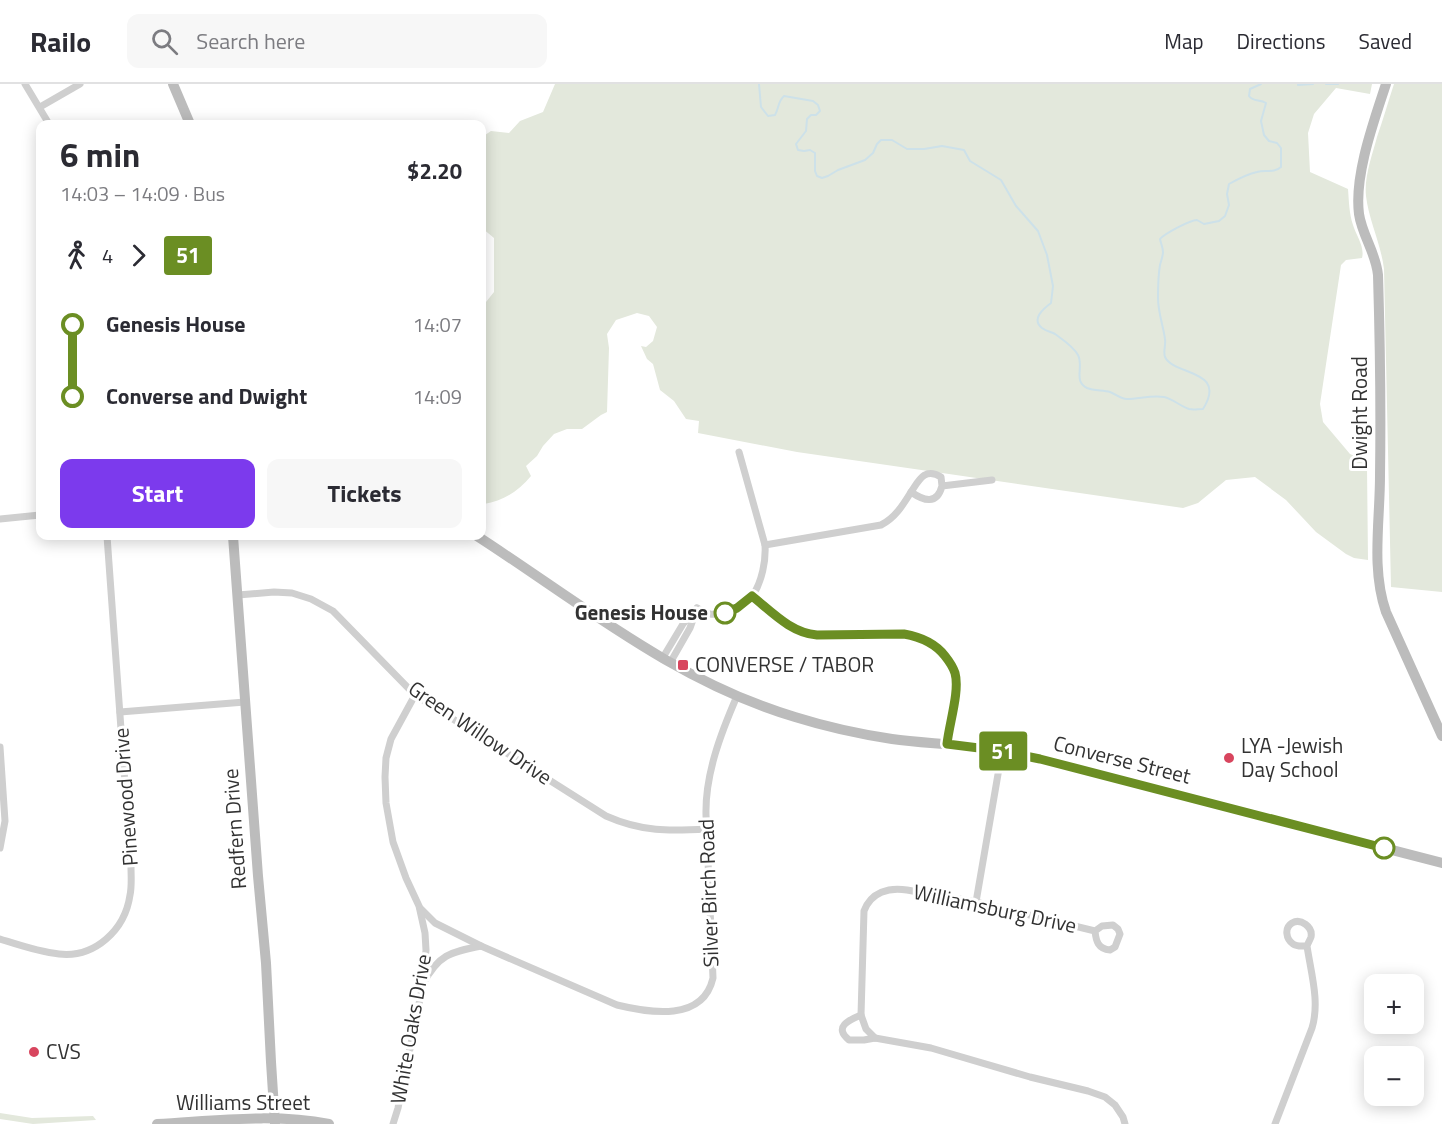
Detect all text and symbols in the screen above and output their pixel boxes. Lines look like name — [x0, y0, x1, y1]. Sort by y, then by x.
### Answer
search box — [127, 14, 547, 68]
text: Railo — [30, 20, 91, 63]
text: Search here — [196, 24, 305, 58]
icon: search — [148, 25, 181, 58]
text: Map — [1164, 25, 1204, 57]
text: Directions — [1237, 25, 1326, 57]
text: Saved — [1359, 25, 1412, 57]
text: 6 min — [60, 130, 140, 180]
text: $2.20 — [407, 154, 462, 188]
text: 14:03 – 14:09 · Bus — [60, 178, 225, 209]
icon: walk — [60, 239, 93, 272]
icon: forward — [122, 239, 155, 272]
text: 51 — [176, 239, 200, 271]
text: 4 — [102, 240, 113, 271]
text: Genesis House — [106, 307, 246, 341]
text: 14:07 — [413, 309, 462, 340]
street label: Dwight Road — [1343, 356, 1375, 470]
text: Converse and Dwight — [106, 379, 307, 413]
text: 14:09 — [413, 381, 462, 412]
button: Start — [60, 459, 255, 528]
button: Tickets — [267, 459, 462, 528]
place label: Genesis House — [575, 596, 708, 628]
marker: Genesis House — [714, 602, 736, 624]
place label: CONVERSE / TABOR — [695, 648, 874, 680]
marker: CONVERSE / TABOR — [676, 658, 690, 672]
street label: Green Willow Drive — [402, 672, 559, 792]
street label: Pinewood Drive — [104, 727, 146, 867]
street label: Converse Street — [1050, 727, 1195, 792]
place label: LYA -Jewish Day School — [1241, 729, 1343, 785]
line badge: 51 — [976, 732, 1030, 770]
text: 51 — [991, 735, 1015, 767]
marker: LYA -Jewish Day School — [1222, 751, 1236, 765]
street label: Redfern Drive — [214, 768, 254, 890]
street label: Silver Birch Road — [689, 818, 727, 968]
unlabelled marker — [1373, 837, 1395, 859]
street label: Williamsburg Drive — [911, 875, 1080, 941]
street label: White Oaks Drive — [381, 951, 439, 1106]
map controls — [1364, 974, 1424, 1106]
button: + — [1364, 974, 1424, 1034]
place label: CVS — [46, 1035, 81, 1067]
marker: CVS — [27, 1045, 41, 1059]
button: − — [1364, 1046, 1424, 1106]
street label: Williams Street — [176, 1086, 311, 1118]

